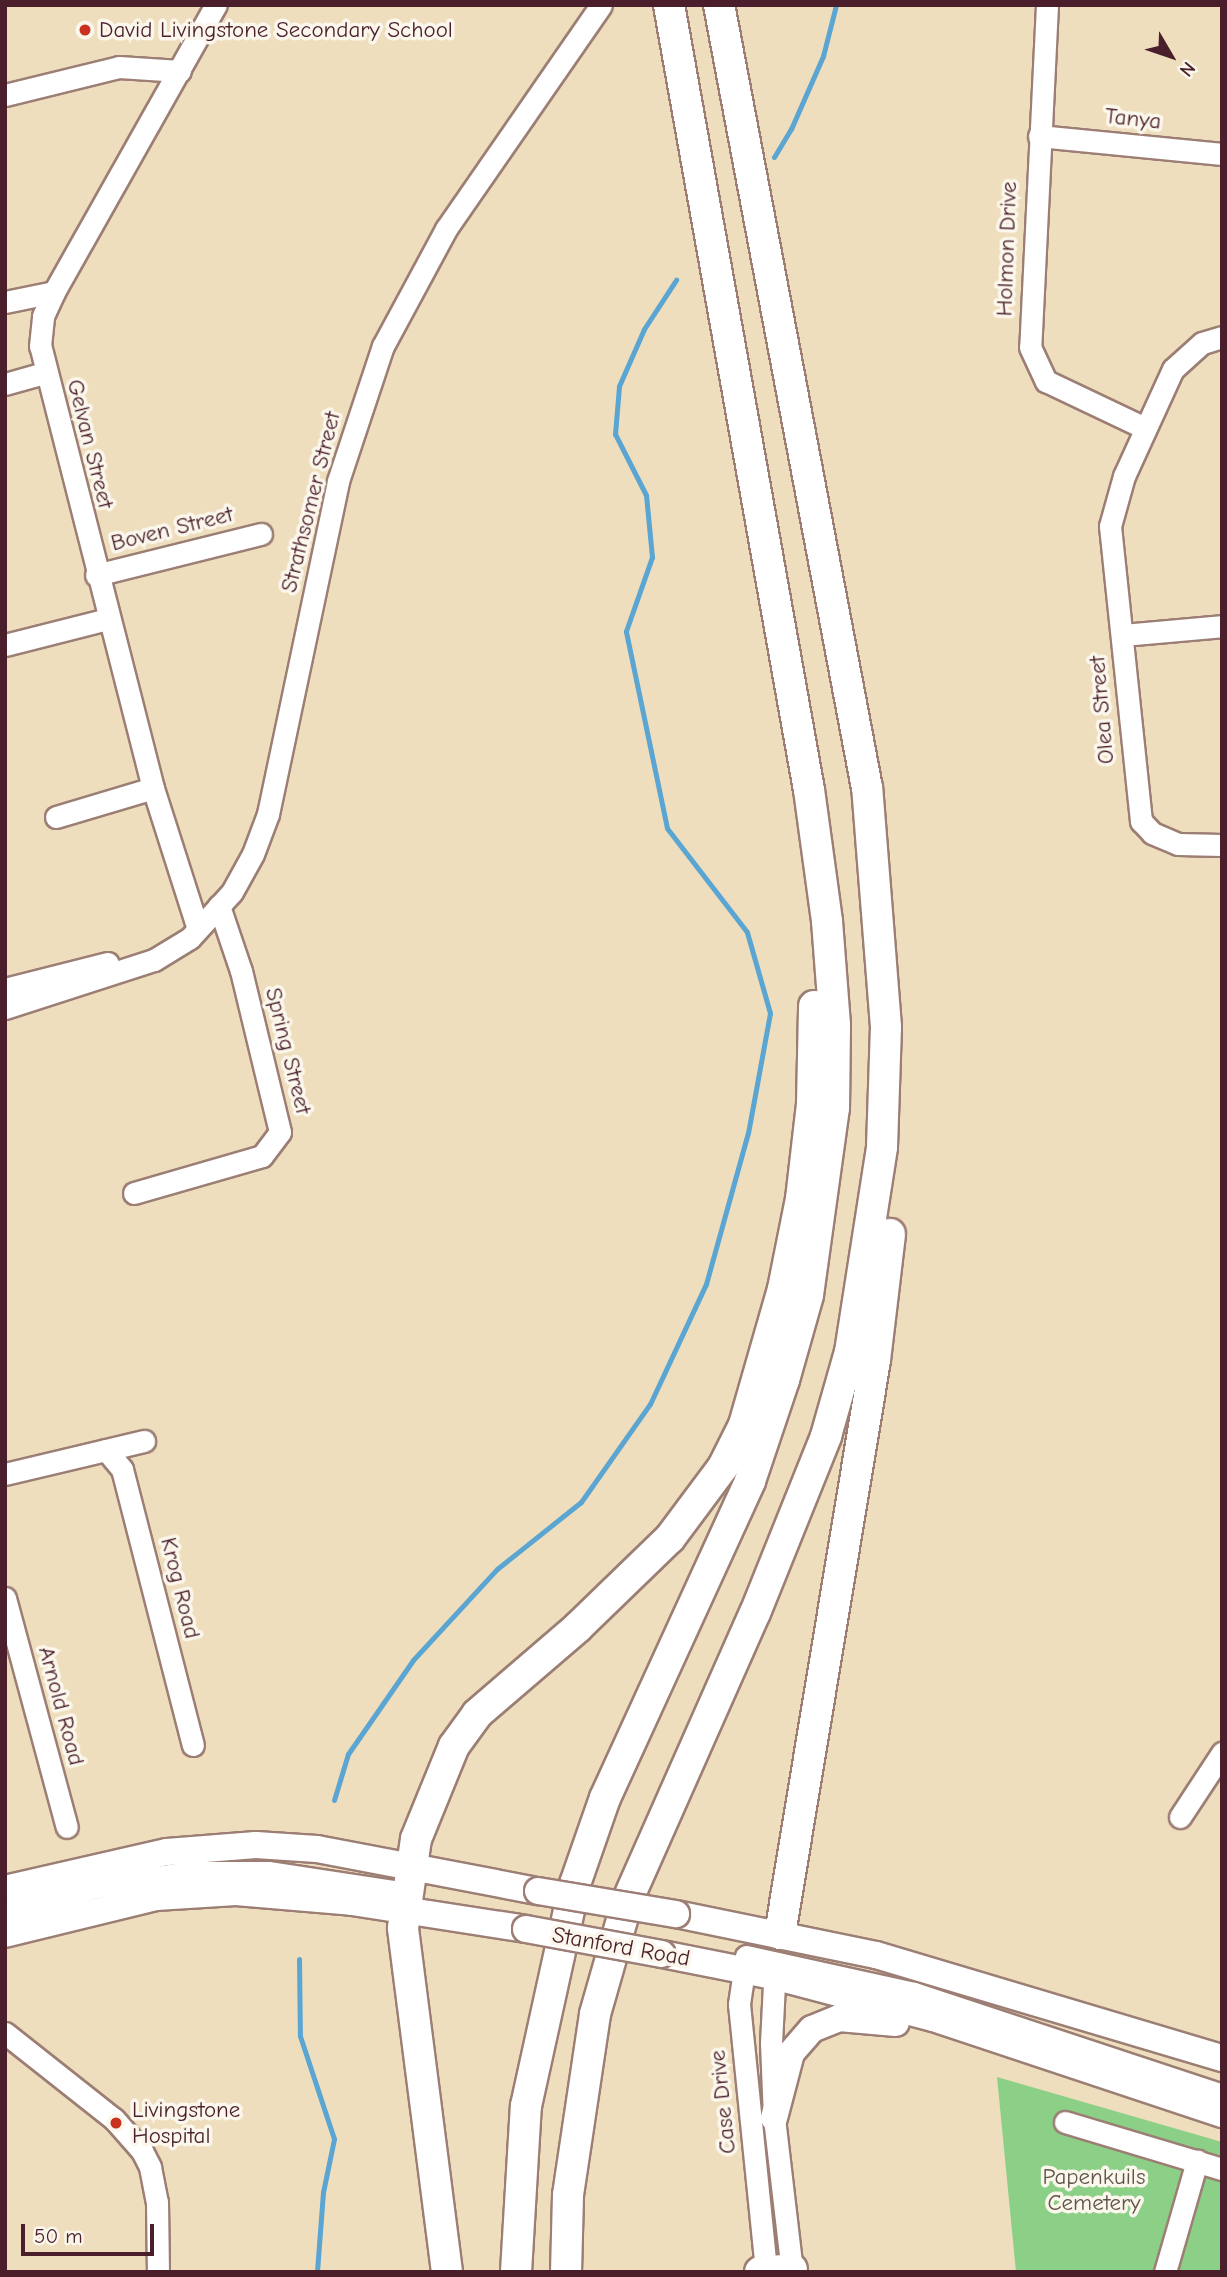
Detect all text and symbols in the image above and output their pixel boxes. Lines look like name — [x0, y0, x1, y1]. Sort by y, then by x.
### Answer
place label: David Livingstone Secondary School — [99, 16, 453, 44]
north arrow — [1136, 21, 1206, 91]
marker: David Livingstone Secondary School — [77, 22, 93, 38]
text: N — [1175, 57, 1200, 81]
street label: Tanya — [1104, 102, 1162, 136]
street label: Holmon Drive — [991, 181, 1023, 317]
street label: Gelvan Street — [61, 377, 119, 511]
street label: Strathsomer Street — [275, 409, 347, 595]
street label: Boven Street — [108, 501, 236, 557]
street label: Olea Street — [1084, 655, 1120, 765]
street label: Spring Street — [259, 985, 317, 1117]
street label: Krog Road — [154, 1535, 206, 1641]
street label: Arnold Road — [32, 1644, 90, 1768]
street label: Stanford Road — [550, 1921, 692, 1973]
street label: Case Drive — [704, 2049, 742, 2155]
place label: Livingstone Hospital — [132, 2096, 240, 2150]
marker: Livingstone Hospital — [106, 2113, 126, 2133]
park label: Papenkuils Cemetery — [1043, 2163, 1145, 2217]
scale bar — [24, 2210, 158, 2254]
text: 50 m — [34, 2224, 83, 2248]

